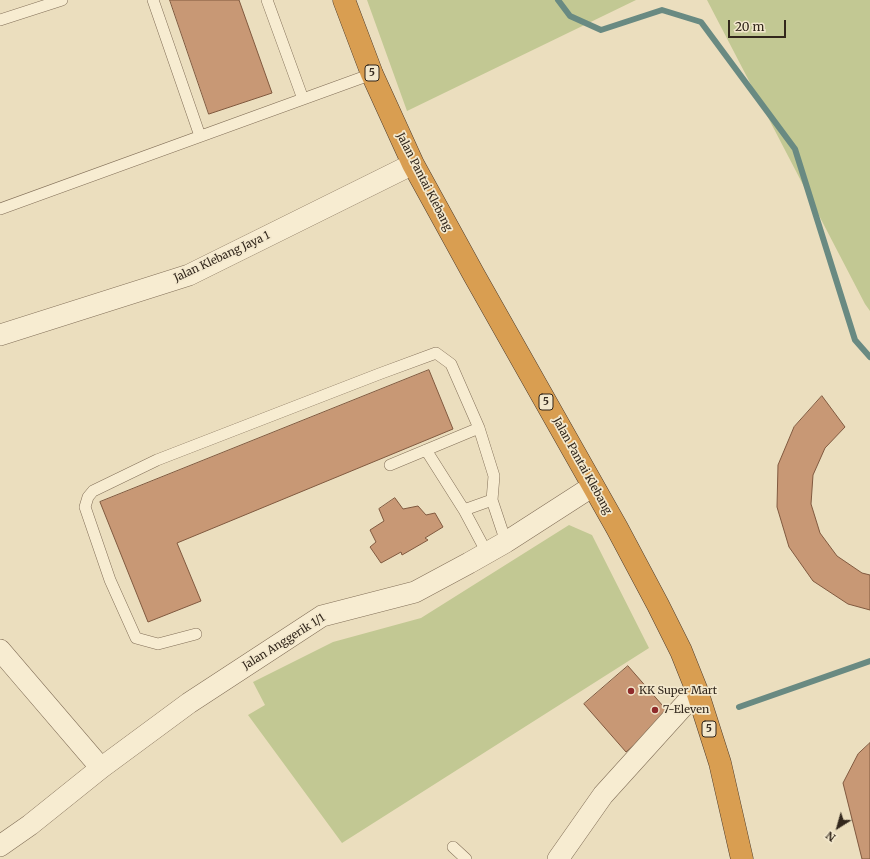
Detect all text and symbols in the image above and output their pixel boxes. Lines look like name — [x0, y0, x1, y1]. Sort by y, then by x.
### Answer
scale bar — [730, 12, 788, 38]
text: 20 m — [735, 19, 764, 34]
road number: 5 — [365, 65, 379, 81]
street label: Jalan Pantai Klebang — [393, 130, 455, 234]
street label: Jalan Klebang Jaya 1 — [172, 229, 272, 285]
road number: 5 — [539, 394, 553, 410]
street label: Jalan Pantai Klebang — [550, 415, 614, 517]
street label: Jalan Anggerik 1/1 — [240, 611, 328, 673]
place label: KK Super Mart — [639, 684, 717, 698]
marker: KK Super Mart — [626, 686, 636, 696]
place label: 7-Eleven — [663, 703, 709, 717]
marker: 7-Eleven — [650, 705, 660, 715]
road number: 5 — [702, 721, 716, 737]
north arrow — [818, 807, 858, 847]
text: N — [823, 828, 838, 845]

